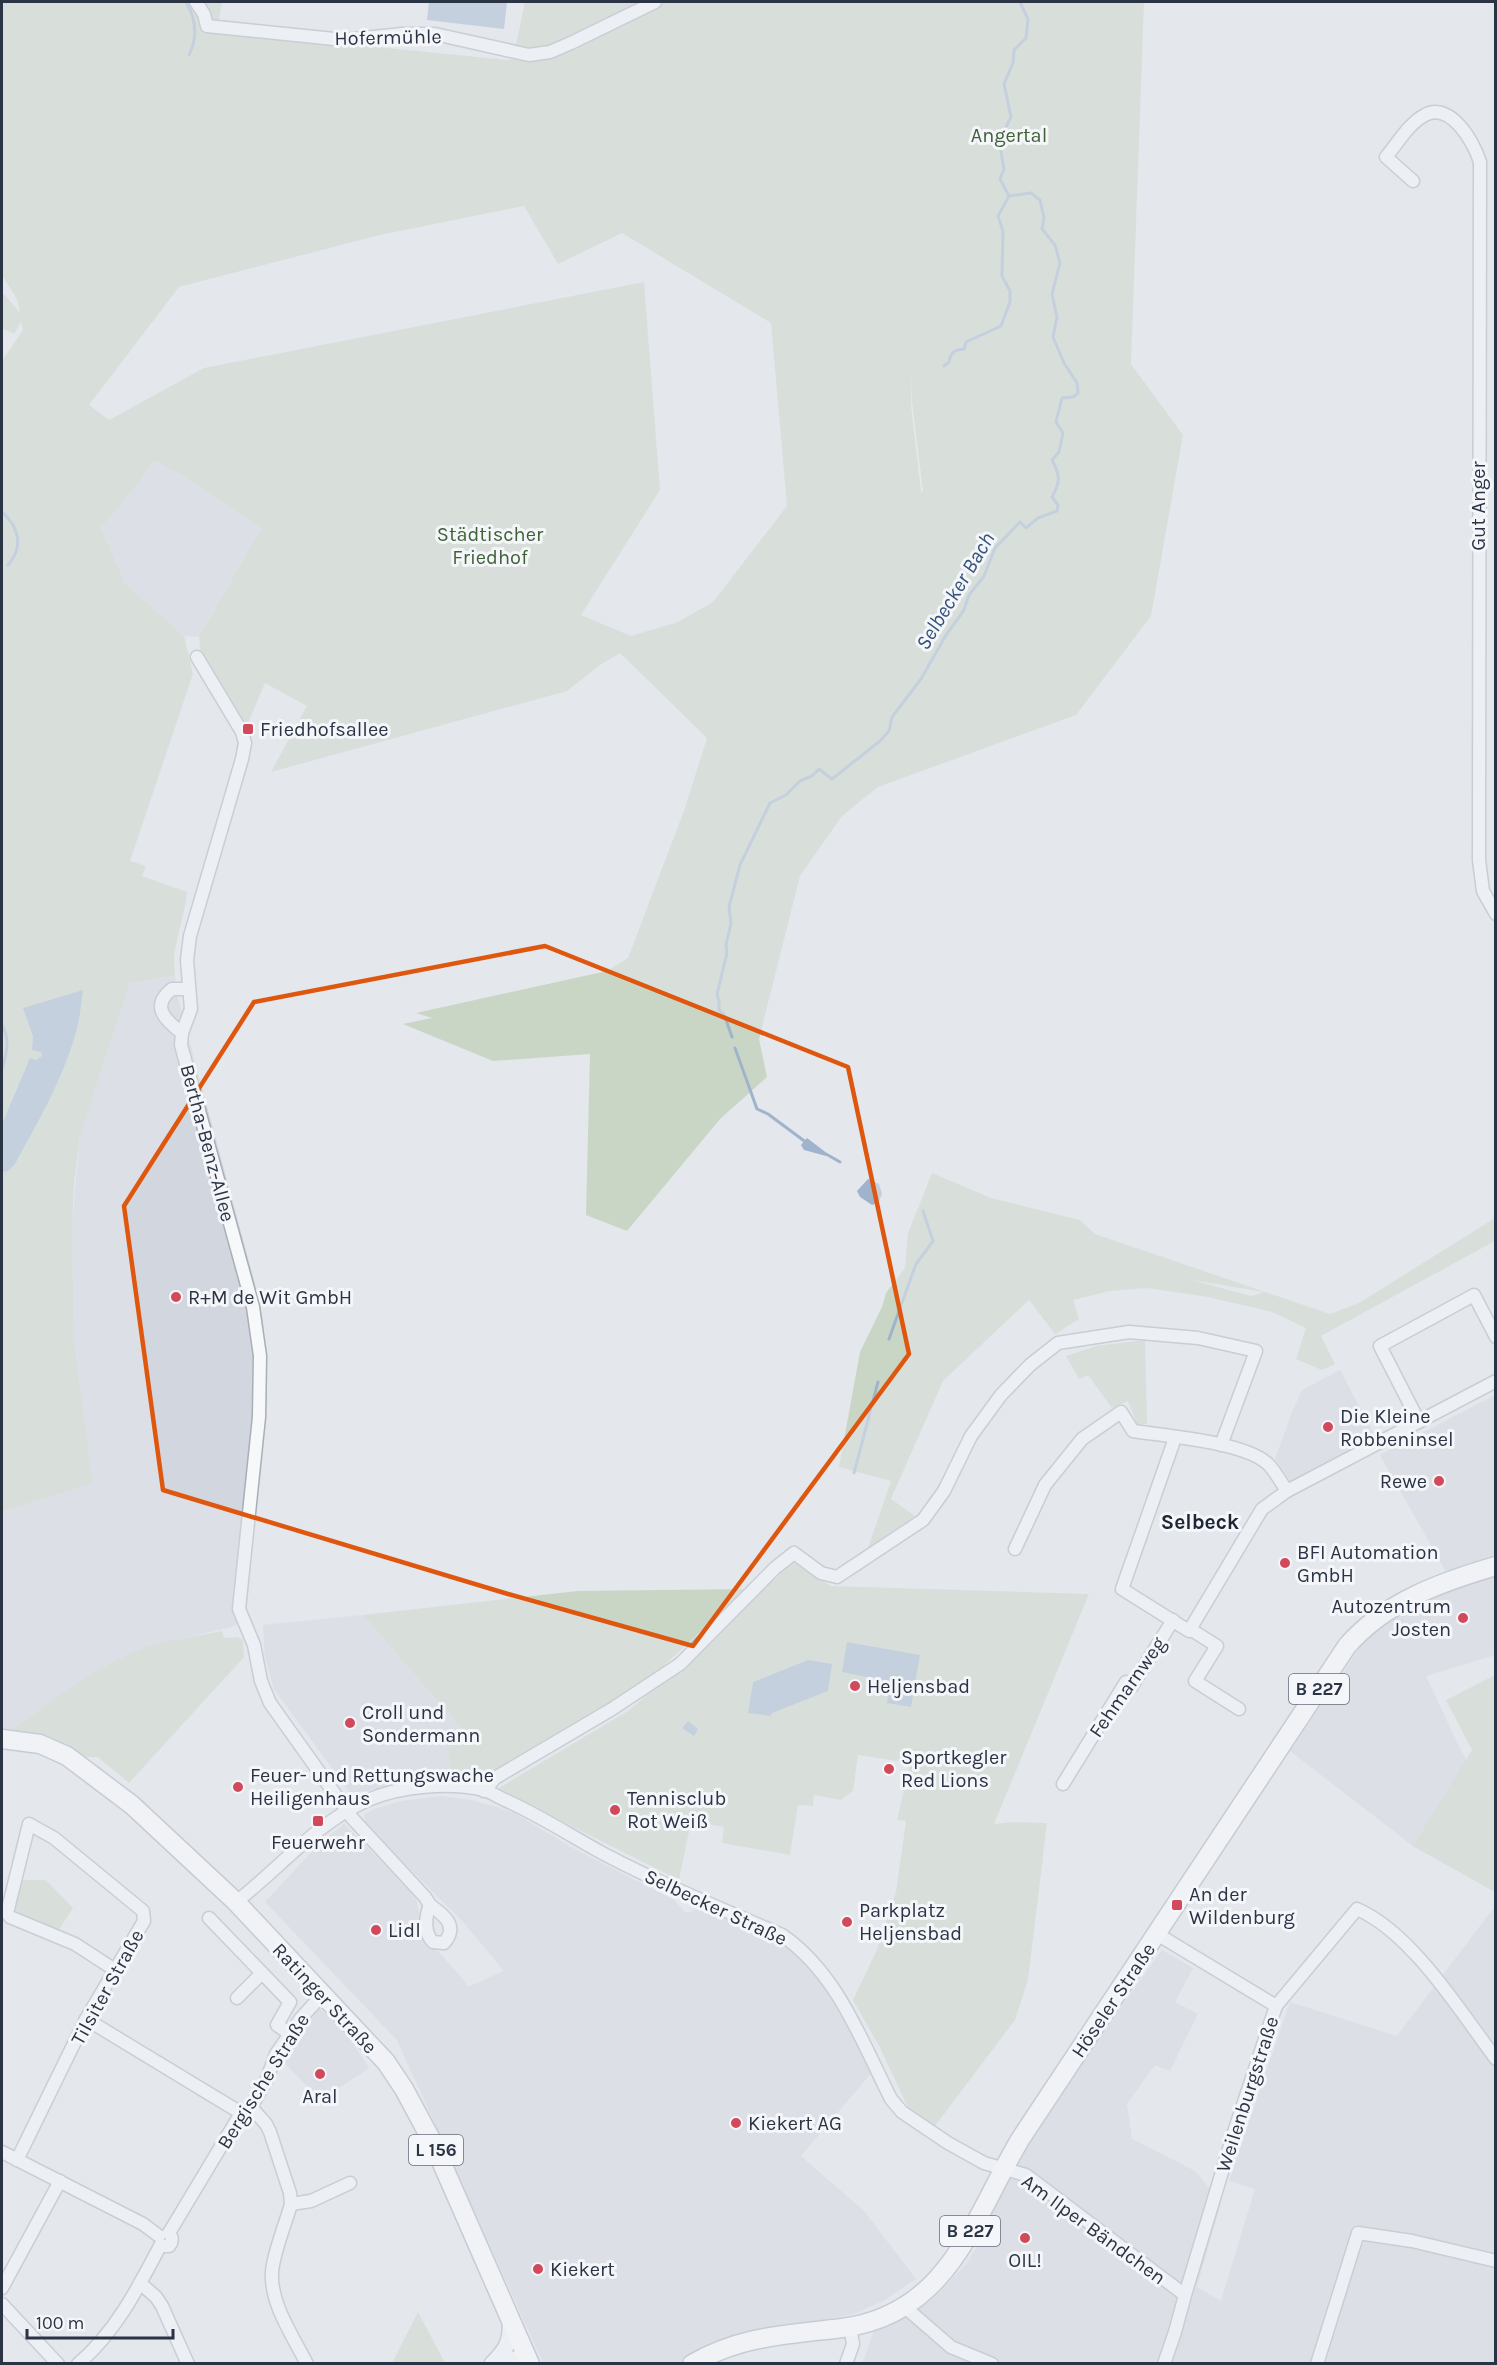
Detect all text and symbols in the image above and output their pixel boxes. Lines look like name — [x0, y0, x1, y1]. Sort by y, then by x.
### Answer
street label: Hofermühle — [334, 25, 442, 50]
park label: Angertal — [971, 124, 1047, 147]
street label: Gut Anger — [1467, 460, 1490, 551]
park label: Städtischer Friedhof — [437, 523, 544, 569]
water label: Selbecker Bach — [911, 528, 999, 654]
place label: Friedhofsallee — [260, 718, 388, 741]
marker: Friedhofsallee — [241, 722, 255, 736]
street label: Bertha-Benz-Allee — [175, 1062, 240, 1224]
place label: R+M de Wit GmbH — [188, 1286, 352, 1309]
marker: R+M de Wit GmbH — [169, 1290, 183, 1304]
place label: Die Kleine Robbeninsel — [1340, 1405, 1454, 1451]
marker: Die Kleine Robbeninsel — [1321, 1420, 1335, 1434]
place label: Rewe — [1380, 1470, 1427, 1493]
marker: Rewe — [1432, 1474, 1446, 1488]
district label: Selbeck — [1161, 1510, 1240, 1534]
place label: BFI Automation GmbH — [1297, 1541, 1439, 1587]
marker: BFI Automation GmbH — [1278, 1556, 1292, 1570]
place label: Autozentrum Josten — [1332, 1595, 1451, 1641]
marker: Autozentrum Josten — [1456, 1611, 1470, 1625]
street label: Fehmarnweg — [1084, 1633, 1170, 1742]
road number: B 227 — [1289, 1674, 1349, 1704]
place label: Heljensbad — [867, 1675, 970, 1698]
marker: Heljensbad — [848, 1679, 862, 1693]
place label: Croll und Sondermann — [362, 1701, 480, 1747]
marker: Croll und Sondermann — [343, 1716, 357, 1730]
place label: Sportkegler Red Lions — [901, 1746, 1007, 1792]
marker: Sportkegler Red Lions — [882, 1762, 896, 1776]
place label: Feuer- und Rettungswache Heiligenhaus — [250, 1764, 494, 1810]
marker: Feuer- und Rettungswache Heiligenhaus — [231, 1780, 245, 1794]
place label: Tennisclub Rot Weiß — [627, 1787, 726, 1833]
marker: Tennisclub Rot Weiß — [608, 1803, 622, 1817]
marker: Feuerwehr — [311, 1814, 325, 1828]
place label: Feuerwehr — [271, 1831, 366, 1854]
street label: Selbecker Straße — [641, 1864, 791, 1950]
place label: An der Wildenburg — [1189, 1883, 1295, 1929]
marker: An der Wildenburg — [1170, 1898, 1184, 1912]
place label: Parkplatz Heljensbad — [859, 1899, 962, 1945]
marker: Parkplatz Heljensbad — [840, 1915, 854, 1929]
place label: Lidl — [388, 1919, 421, 1942]
marker: Lidl — [369, 1923, 383, 1937]
street label: Tilsiter Straße — [66, 1926, 149, 2049]
street label: Ratinger Straße — [268, 1938, 382, 2058]
street label: Höseler Straße — [1067, 1939, 1160, 2062]
street label: Bergische Straße — [213, 2009, 314, 2153]
street label: Weilenburgstraße — [1211, 2013, 1284, 2175]
marker: Aral — [313, 2067, 327, 2081]
place label: Aral — [302, 2085, 338, 2108]
place label: Kiekert AG — [748, 2112, 842, 2135]
marker: Kiekert AG — [729, 2116, 743, 2130]
road number: L 156 — [409, 2135, 463, 2165]
street label: Am Ilper Bändchen — [1017, 2169, 1170, 2289]
road number: B 227 — [940, 2216, 1000, 2246]
marker: OIL! — [1018, 2231, 1032, 2245]
place label: OIL! — [1008, 2249, 1042, 2272]
place label: Kiekert — [550, 2258, 615, 2281]
marker: Kiekert — [531, 2262, 545, 2276]
scale bar — [27, 2302, 172, 2340]
text: 100 m — [36, 2312, 84, 2334]

